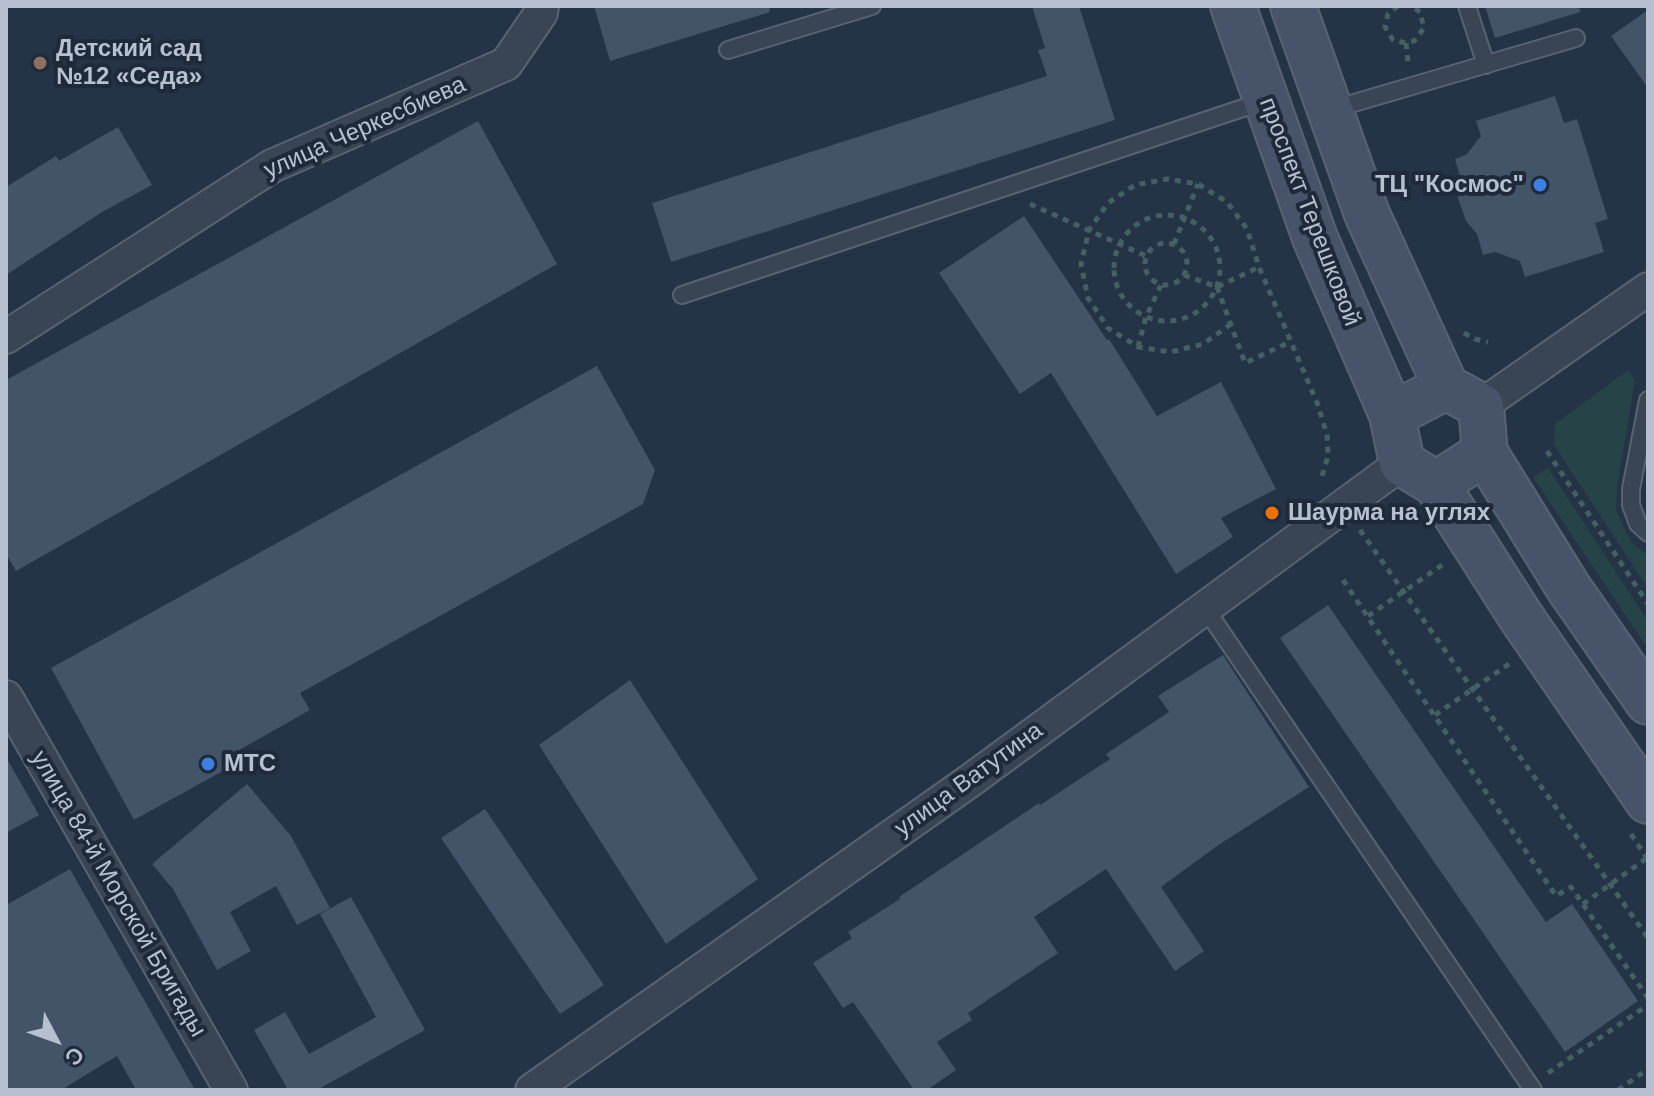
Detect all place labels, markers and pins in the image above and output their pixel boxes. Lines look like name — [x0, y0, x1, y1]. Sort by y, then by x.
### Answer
place label: Детский сад №12 «Седа» — [56, 35, 202, 91]
marker: Детский сад №12 «Седа» — [31, 54, 49, 72]
place label: ТЦ "Космос" — [1375, 171, 1524, 199]
marker: ТЦ "Космос" — [1531, 176, 1549, 194]
place label: Шаурма на углях — [1288, 499, 1490, 527]
marker: Шаурма на углях — [1263, 504, 1281, 522]
place label: МТС — [224, 750, 276, 778]
marker: МТС — [199, 755, 217, 773]

